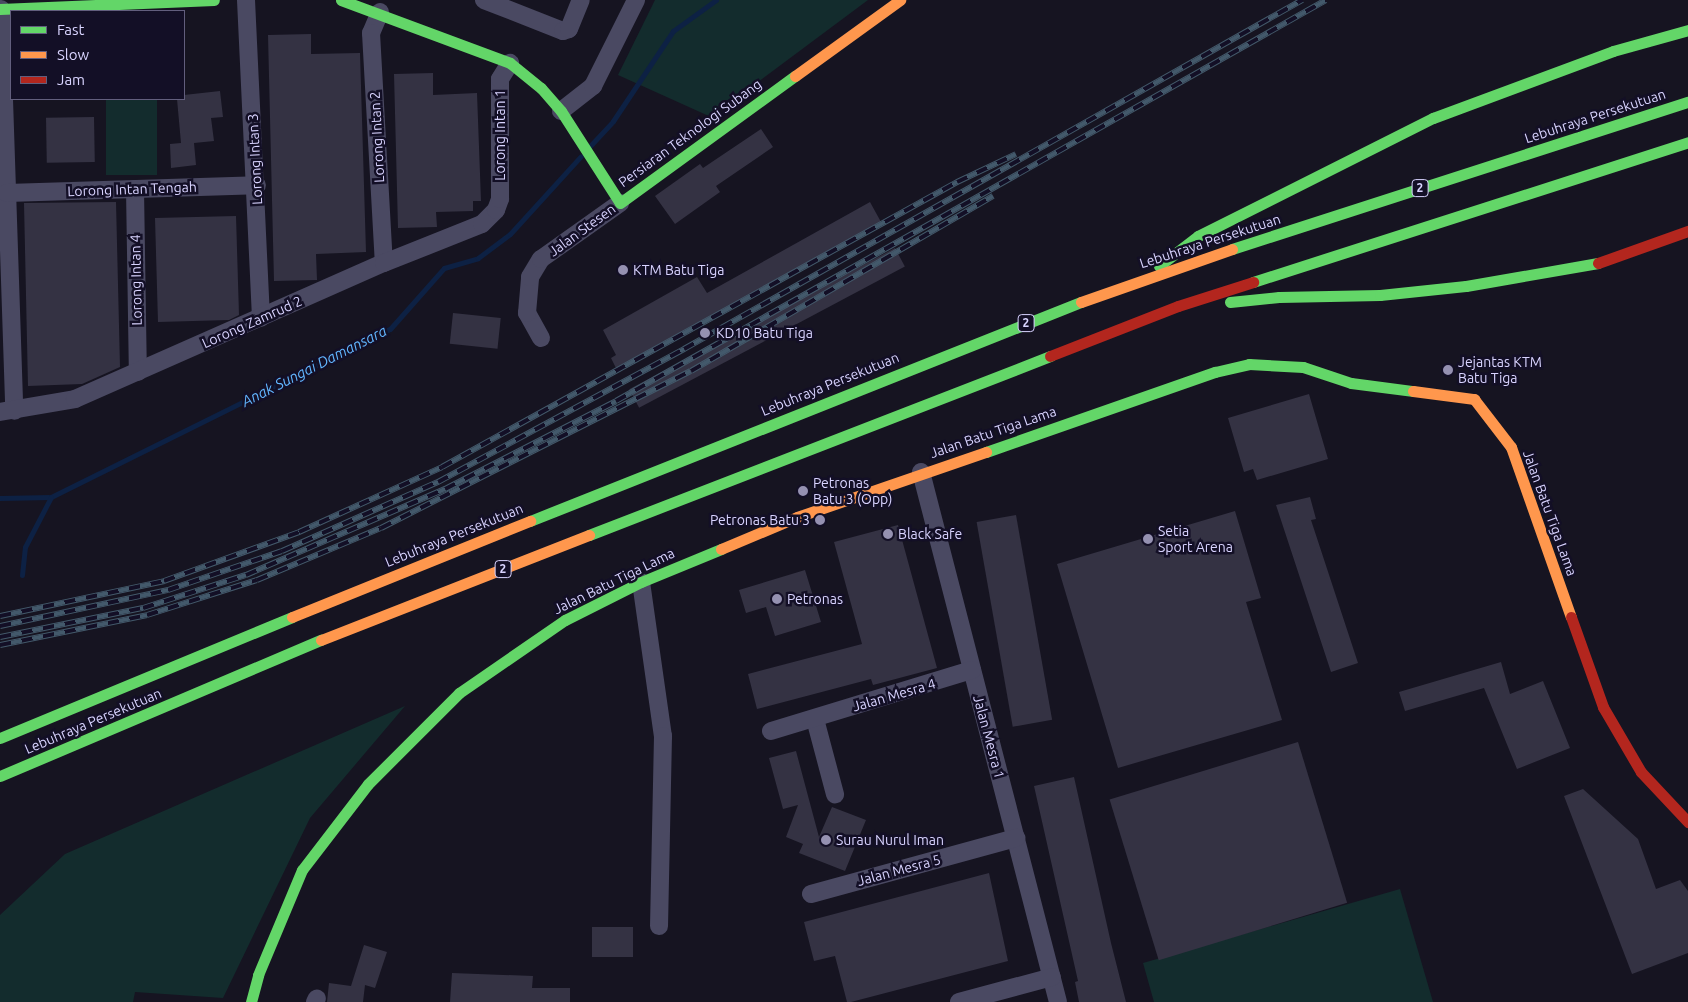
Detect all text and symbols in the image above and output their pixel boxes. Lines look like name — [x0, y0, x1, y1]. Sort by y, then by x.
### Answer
legend — [10, 10, 185, 100]
text: Fast — [57, 21, 84, 38]
text: Slow — [57, 46, 89, 63]
text: Jam — [57, 71, 85, 88]
street label: Persiaran Teknologi Subang — [615, 75, 765, 191]
street label: Lebuhraya Persekutuan — [1522, 85, 1668, 147]
street label: Lorong Intan 1 — [492, 89, 508, 181]
street label: Lorong Intan 2 — [366, 91, 388, 183]
street label: Lorong Intan 3 — [244, 113, 266, 205]
street label: Lorong Intan Tengah — [67, 178, 197, 200]
road number: 2 — [1411, 178, 1429, 198]
street label: Jalan Stesen — [545, 200, 619, 260]
street label: Lebuhraya Persekutuan — [1137, 210, 1283, 272]
street label: Lorong Intan 4 — [127, 234, 145, 326]
place label: KTM Batu Tiga — [633, 262, 724, 278]
marker: KTM Batu Tiga — [617, 264, 629, 276]
street label: Lorong Zamrud 2 — [199, 292, 305, 352]
road number: 2 — [1017, 314, 1035, 332]
water label: Anak Sungai Damansara — [238, 322, 390, 410]
place label: KD10 Batu Tiga — [716, 325, 813, 341]
marker: KD10 Batu Tiga — [698, 326, 712, 340]
street label: Lebuhraya Persekutuan — [759, 349, 901, 419]
place label: Jejantas KTM Batu Tiga — [1458, 354, 1542, 387]
marker: Jejantas KTM Batu Tiga — [1442, 364, 1454, 376]
street label: Jalan Batu Tiga Lama — [928, 402, 1058, 462]
street label: Jalan Batu Tiga Lama — [1519, 448, 1581, 578]
place label: Petronas Batu 3 (Opp) — [813, 475, 892, 508]
marker: Petronas Batu 3 (Opp) — [797, 485, 809, 497]
street label: Lebuhraya Persekutuan — [383, 500, 525, 570]
place label: Petronas Batu 3 — [710, 512, 810, 528]
marker: Petronas Batu 3 — [814, 514, 826, 526]
place label: Setia Sport Arena — [1158, 523, 1233, 556]
place label: Black Safe — [898, 526, 962, 542]
marker: Black Safe — [882, 528, 894, 540]
marker: Setia Sport Arena — [1142, 533, 1154, 545]
street label: Jalan Batu Tiga Lama — [551, 544, 677, 618]
road number: 2 — [494, 560, 512, 578]
place label: Petronas — [787, 591, 843, 607]
marker: Petronas — [771, 593, 783, 605]
street label: Jalan Mesra 4 — [850, 675, 938, 715]
street label: Lebuhraya Persekutuan — [22, 684, 164, 758]
street label: Jalan Mesra 1 — [970, 693, 1008, 781]
place label: Surau Nurul Iman — [836, 832, 944, 848]
marker: Surau Nurul Iman — [820, 834, 832, 846]
street label: Jalan Mesra 5 — [855, 851, 943, 889]

